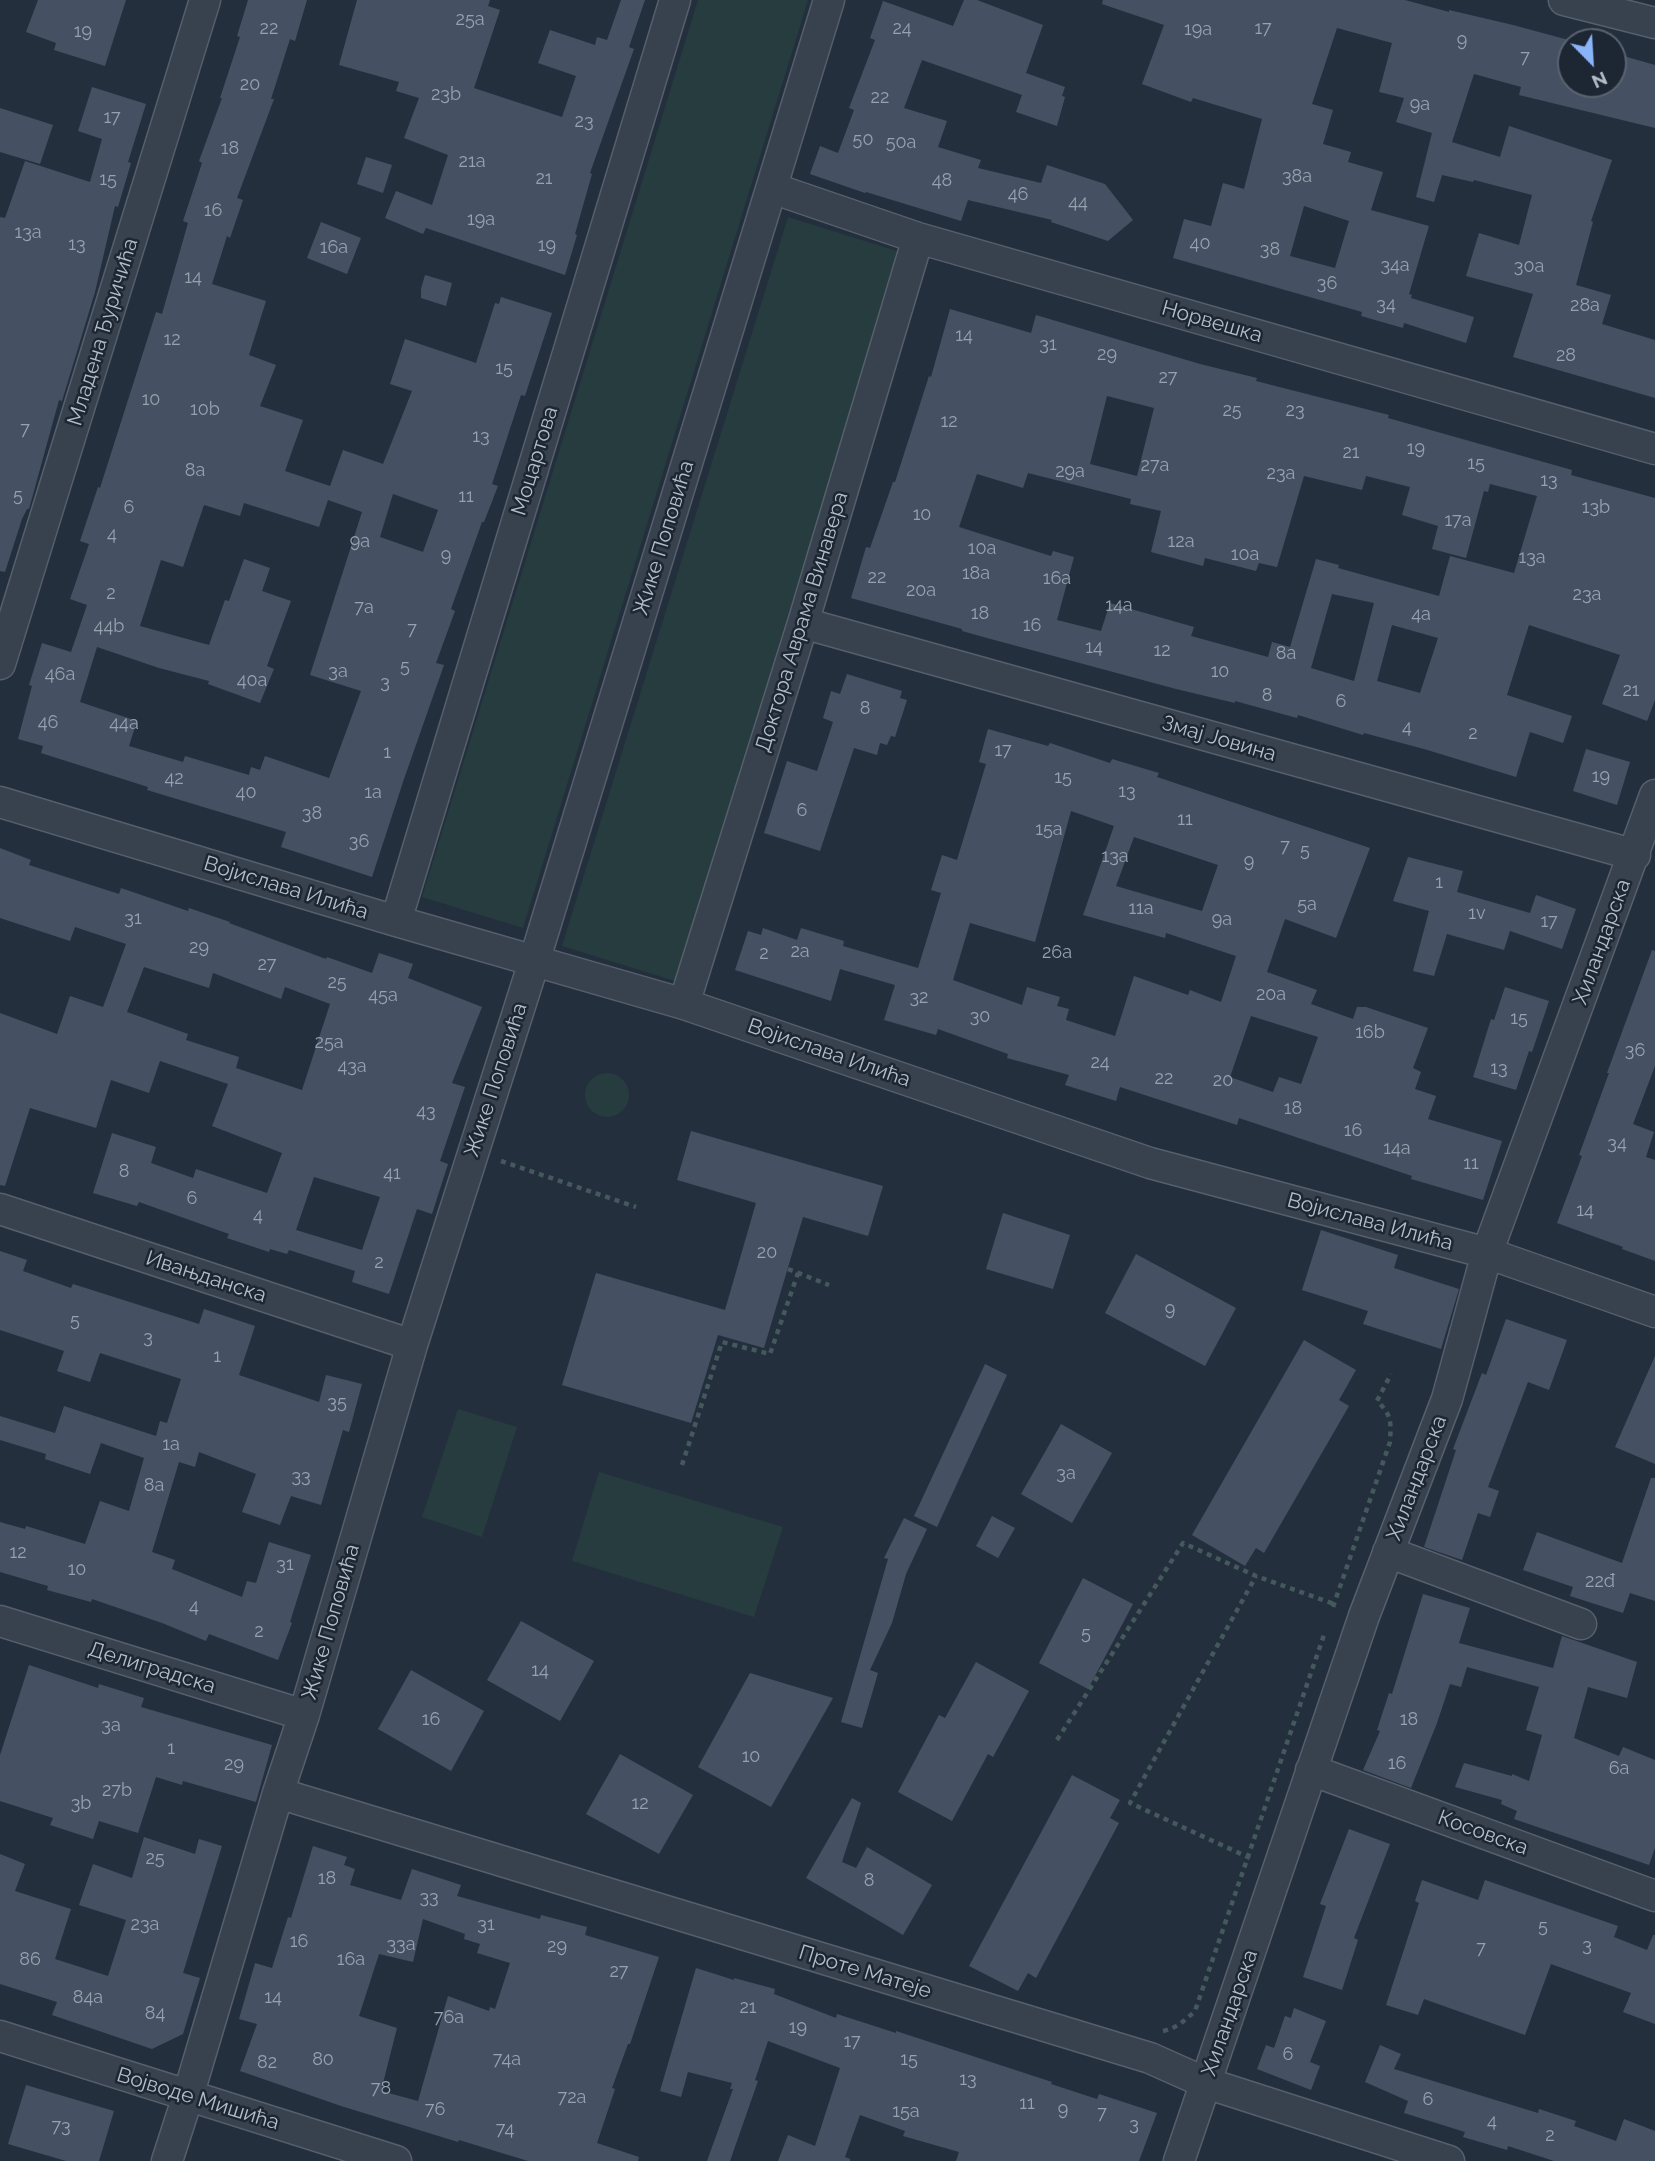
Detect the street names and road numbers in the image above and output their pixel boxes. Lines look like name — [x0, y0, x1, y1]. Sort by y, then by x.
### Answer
street label: Младена Ђуричића — [63, 235, 143, 429]
street label: Норвешка — [1159, 296, 1265, 348]
street label: Моцартова — [507, 404, 563, 518]
street label: Жике Поповића — [628, 458, 700, 618]
street label: Доктора Аврама Винавера — [750, 489, 854, 755]
street label: Змај Јовина — [1159, 711, 1279, 767]
street label: Војислава Илића — [201, 851, 371, 925]
street label: Хиландарска — [1568, 876, 1636, 1008]
street label: Жике Поповића — [459, 1000, 533, 1160]
street label: Војислава Илића — [744, 1013, 914, 1093]
street label: Војислава Илића — [1284, 1188, 1456, 1256]
street label: Ивањданска — [142, 1246, 270, 1308]
street label: Хиландарска — [1382, 1412, 1452, 1544]
street label: Жике Поповића — [297, 1541, 365, 1703]
street label: Делиградска — [85, 1637, 219, 1699]
street label: Косовска — [1434, 1805, 1532, 1861]
street label: Проте Матеје — [796, 1940, 934, 2004]
street label: Хиландарска — [1197, 1947, 1263, 2079]
street label: Војводе Мишића — [114, 2062, 282, 2136]

